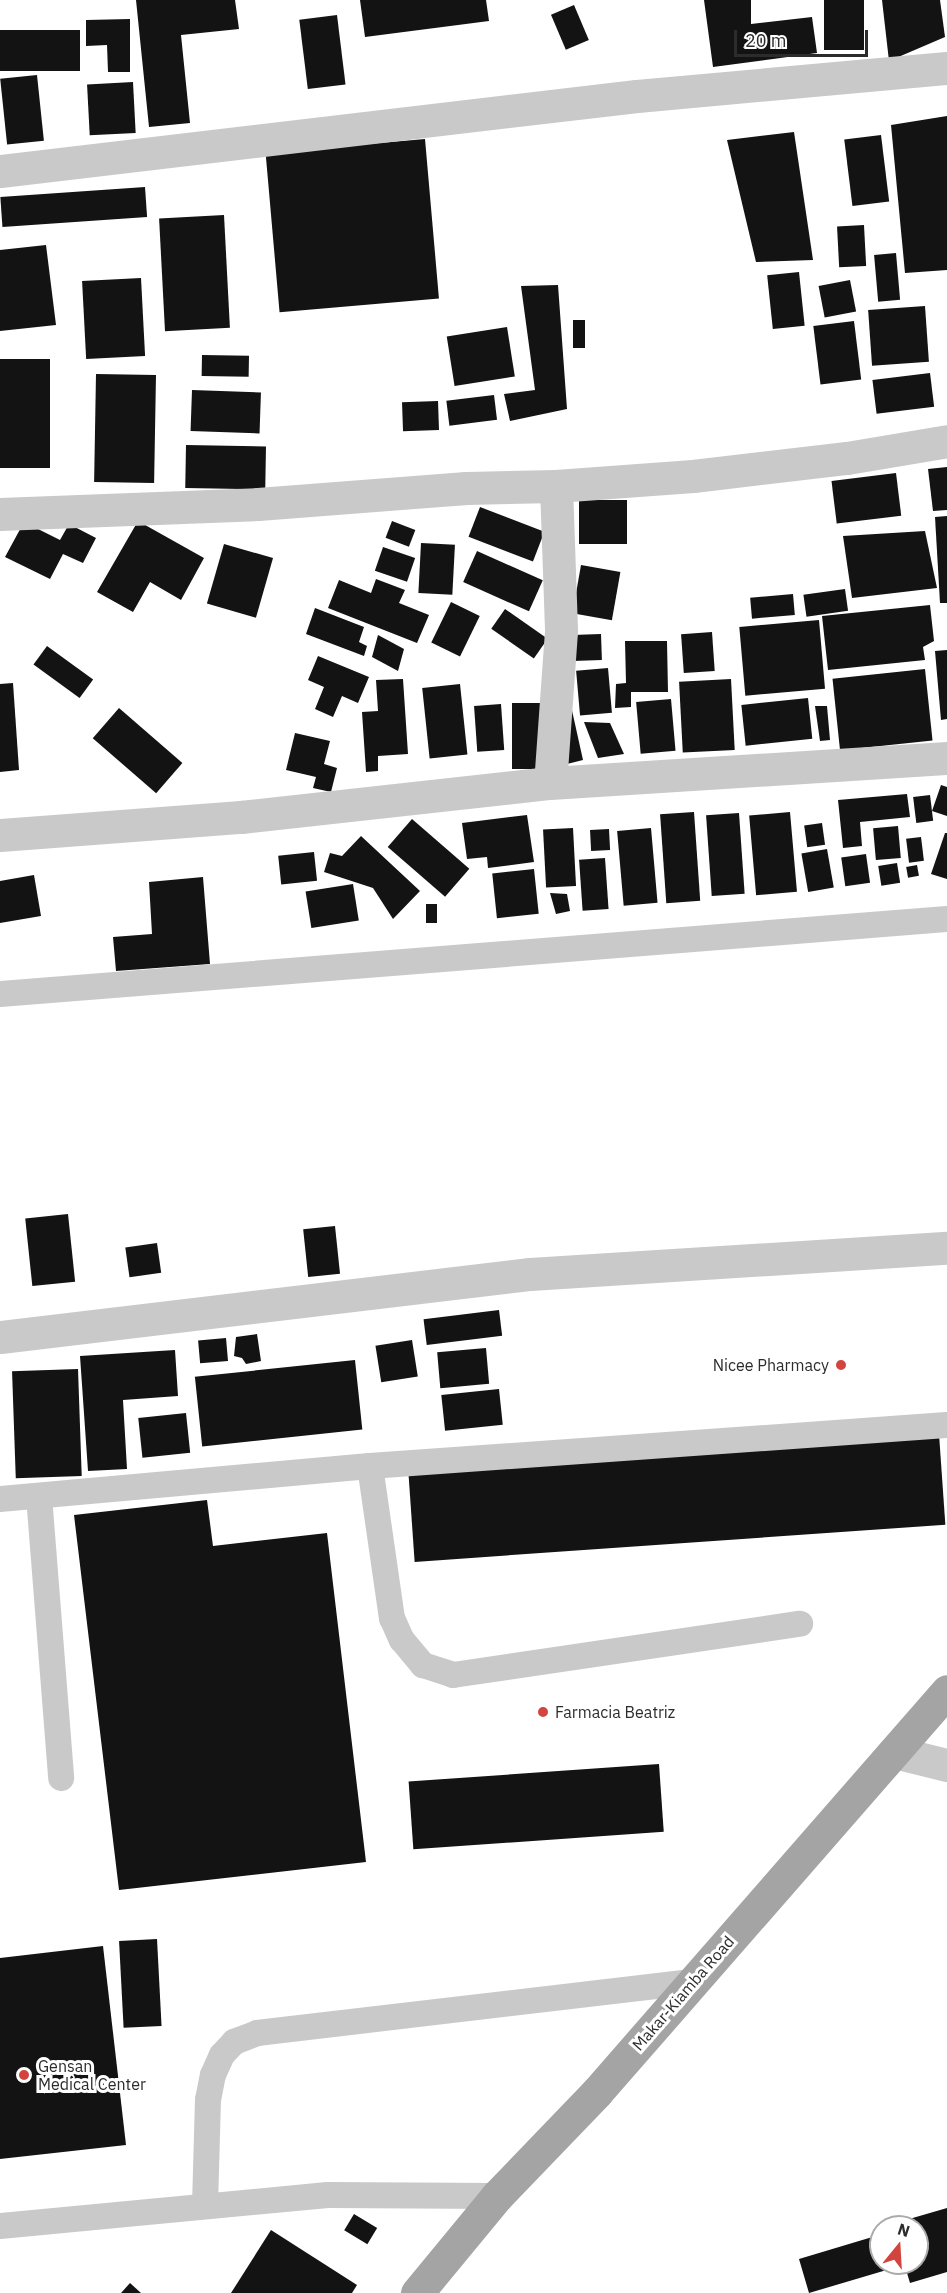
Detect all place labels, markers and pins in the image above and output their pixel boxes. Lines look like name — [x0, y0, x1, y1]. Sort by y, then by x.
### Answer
place label: Nicee Pharmacy — [713, 1355, 829, 1375]
marker: Nicee Pharmacy — [834, 1358, 848, 1372]
place label: Farmacia Beatriz — [555, 1702, 675, 1722]
marker: Farmacia Beatriz — [536, 1705, 550, 1719]
place label: Gensan Medical Center — [38, 2056, 146, 2094]
marker: Gensan Medical Center — [15, 2066, 33, 2084]

